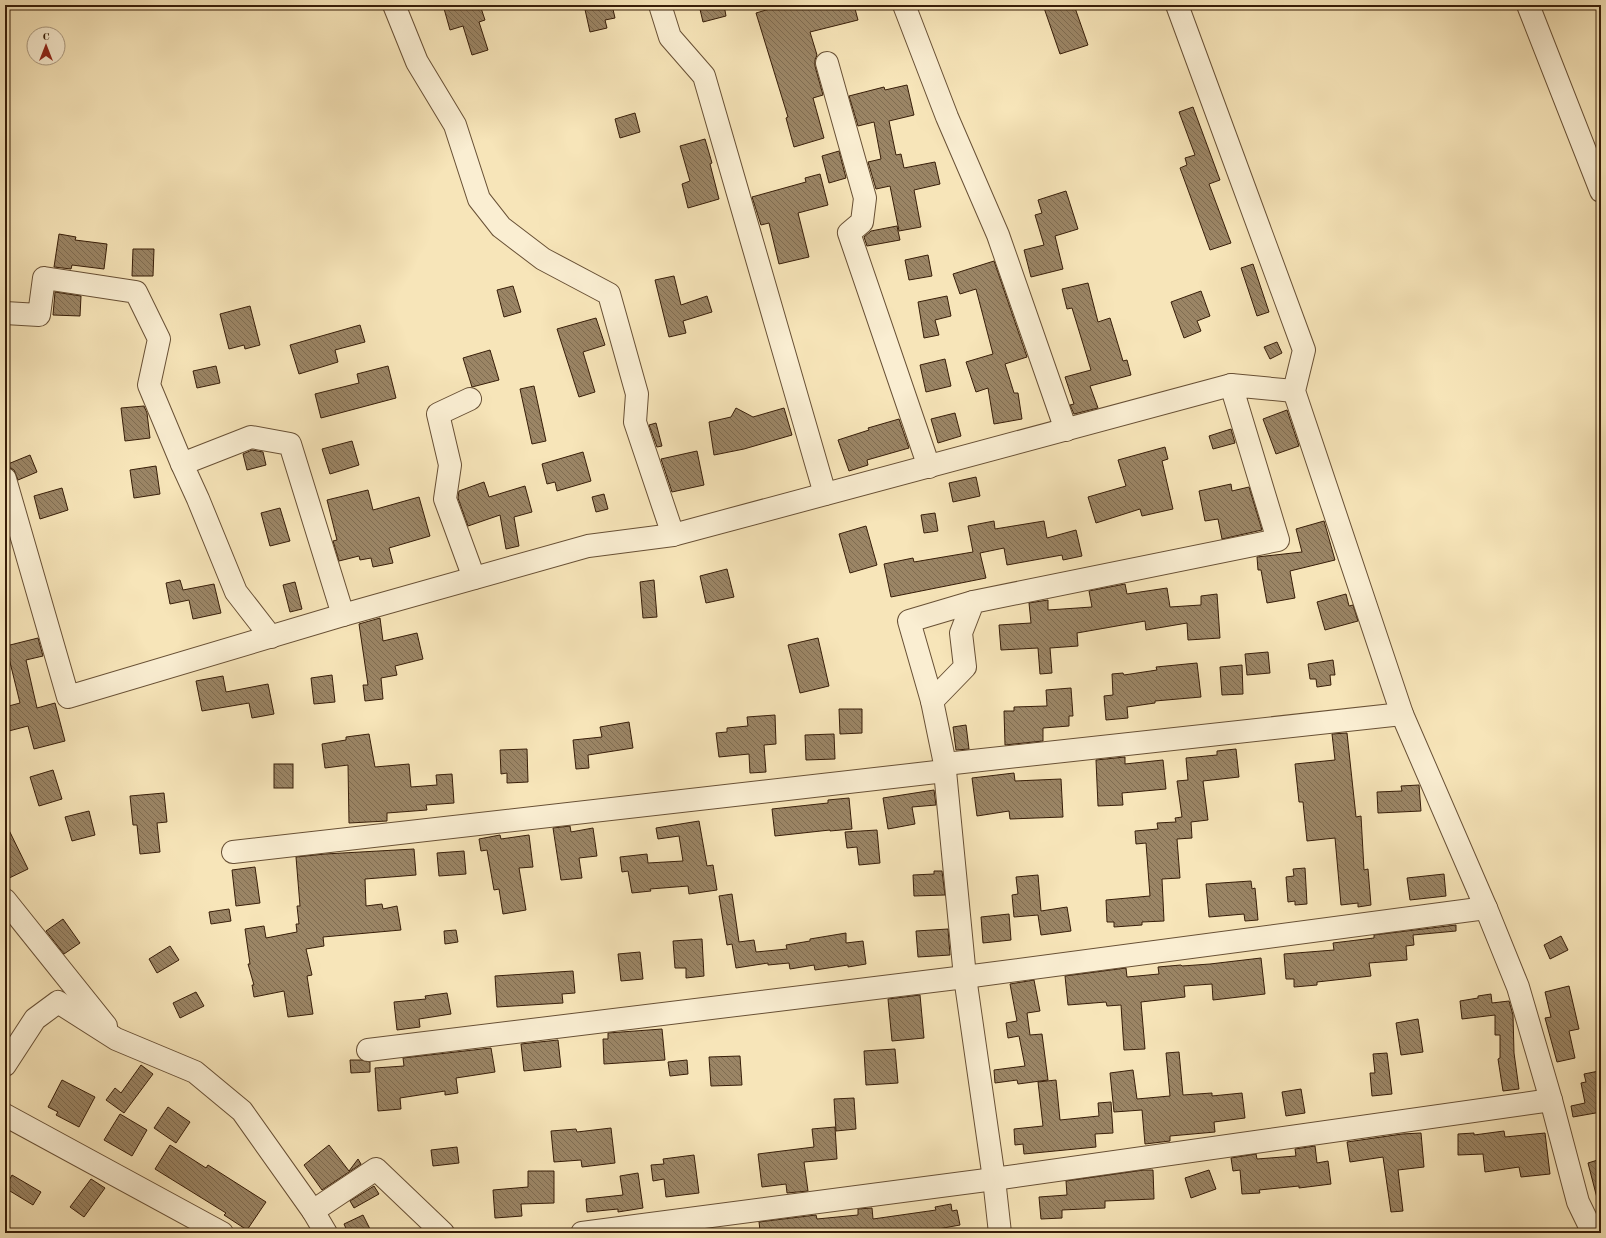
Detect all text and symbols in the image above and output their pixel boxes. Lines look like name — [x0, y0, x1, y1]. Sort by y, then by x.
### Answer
north arrow — [26, 26, 66, 66]
text: С — [42, 32, 50, 43]

